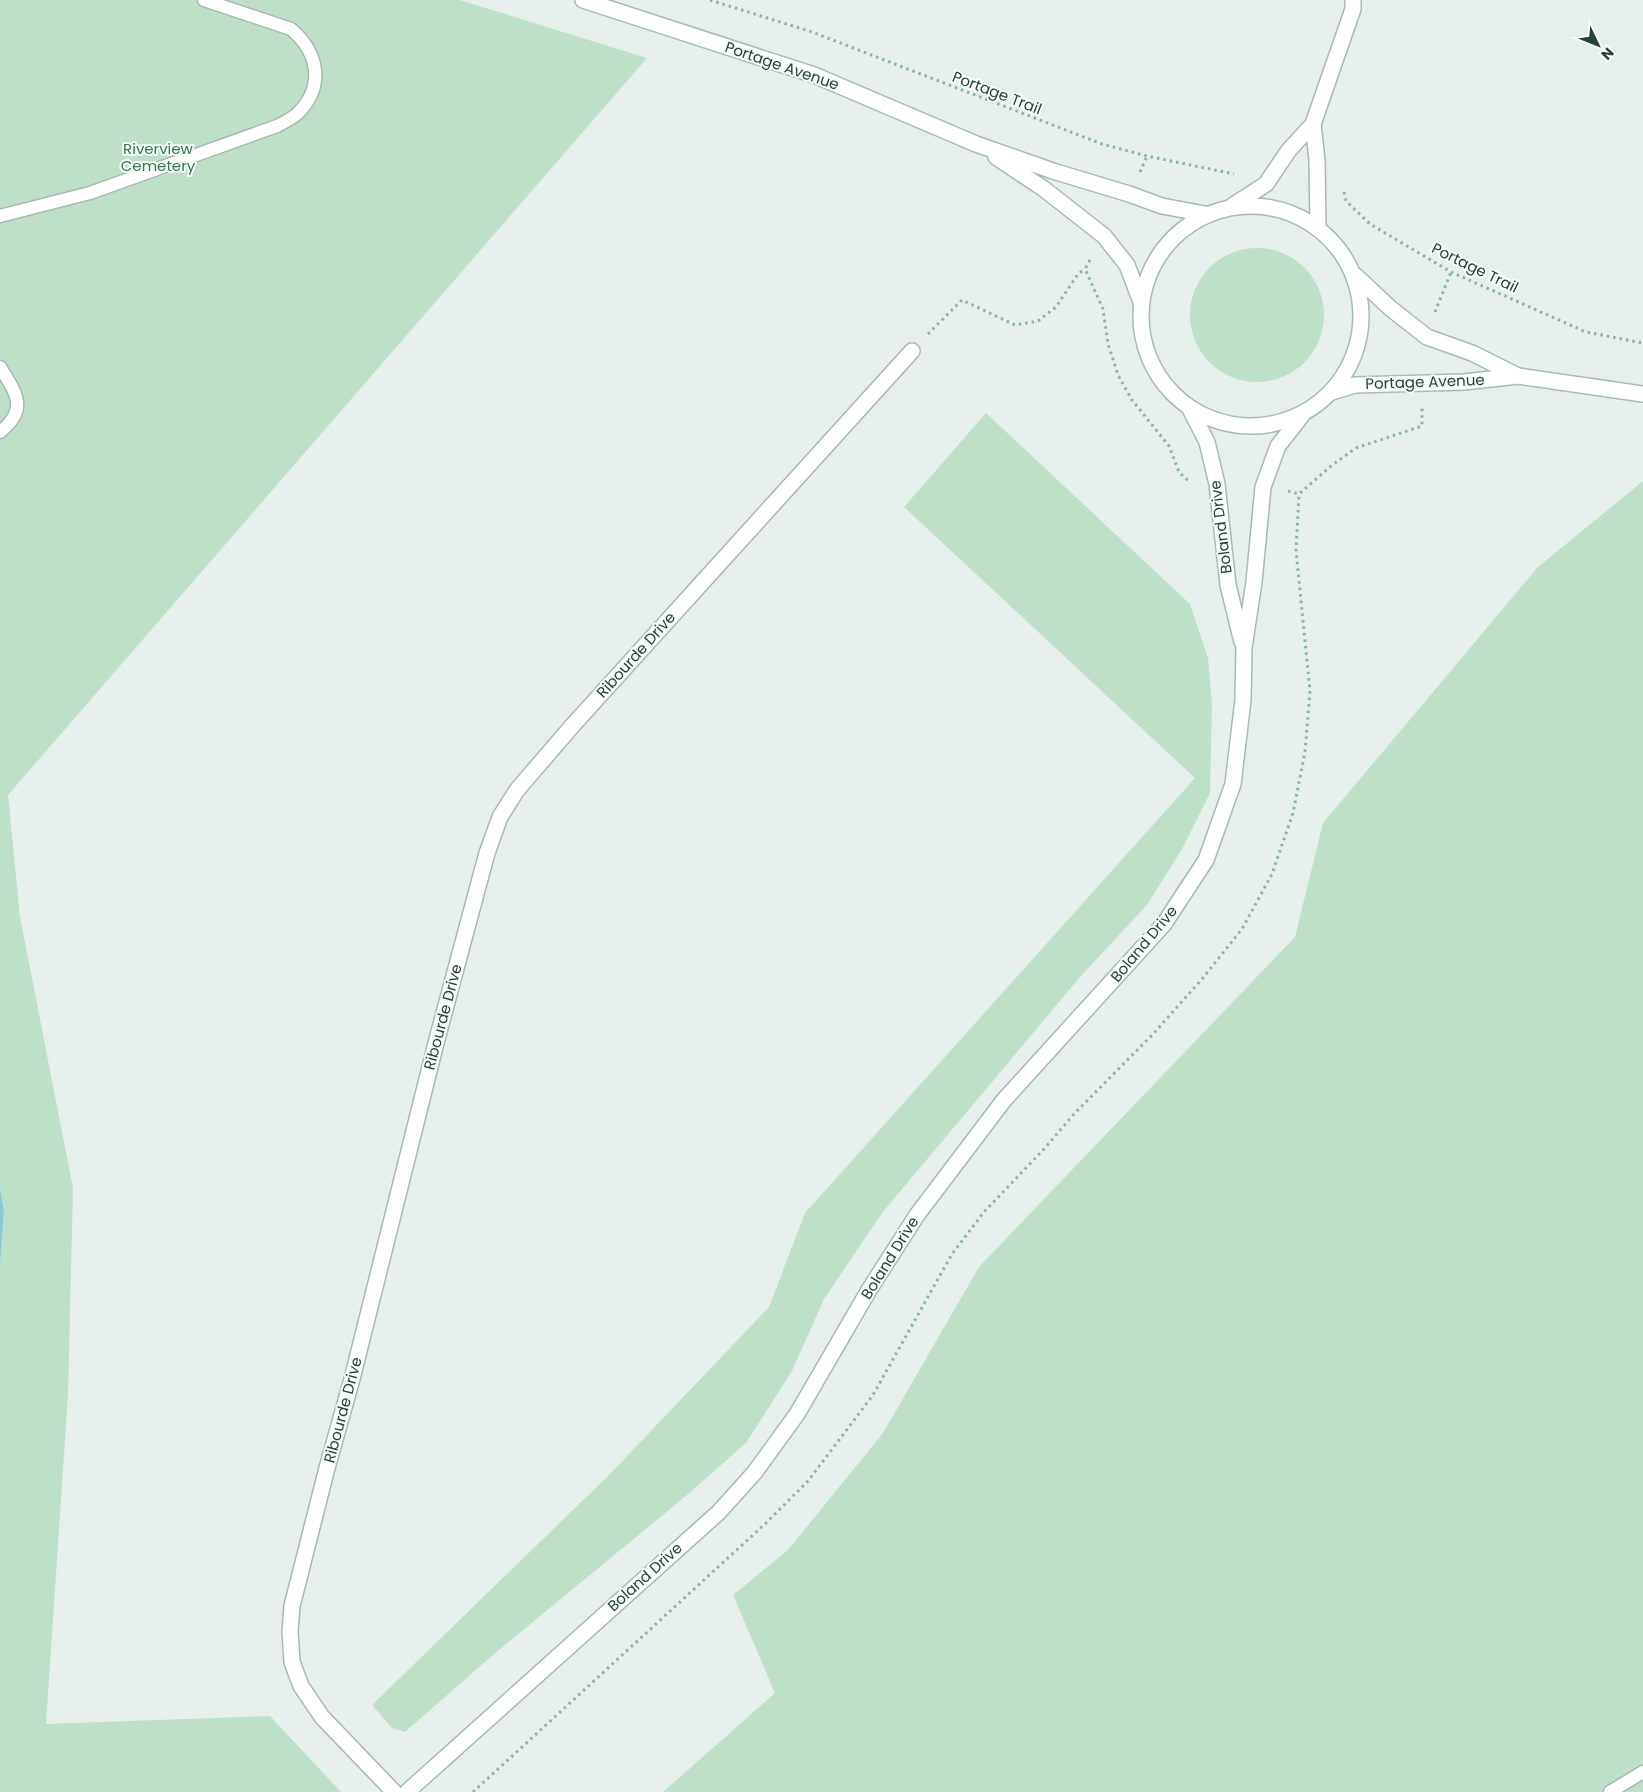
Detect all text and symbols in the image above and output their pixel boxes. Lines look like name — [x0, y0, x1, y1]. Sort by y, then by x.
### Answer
north arrow — [1573, 20, 1623, 70]
street label: Portage Avenue — [722, 36, 842, 95]
text: N — [1597, 43, 1618, 65]
street label: Portage Trail — [949, 66, 1045, 119]
park label: Riverview Cemetery — [121, 138, 196, 176]
street label: Portage Trail — [1428, 237, 1522, 298]
street label: Portage Avenue — [1365, 369, 1485, 394]
street label: Boland Drive — [1204, 479, 1237, 575]
street label: Ribourde Drive — [591, 607, 680, 702]
street label: Boland Drive — [1105, 901, 1182, 986]
street label: Ribourde Drive — [418, 962, 467, 1072]
street label: Boland Drive — [856, 1212, 923, 1303]
street label: Ribourde Drive — [318, 1355, 367, 1465]
street label: Boland Drive — [603, 1537, 687, 1616]

